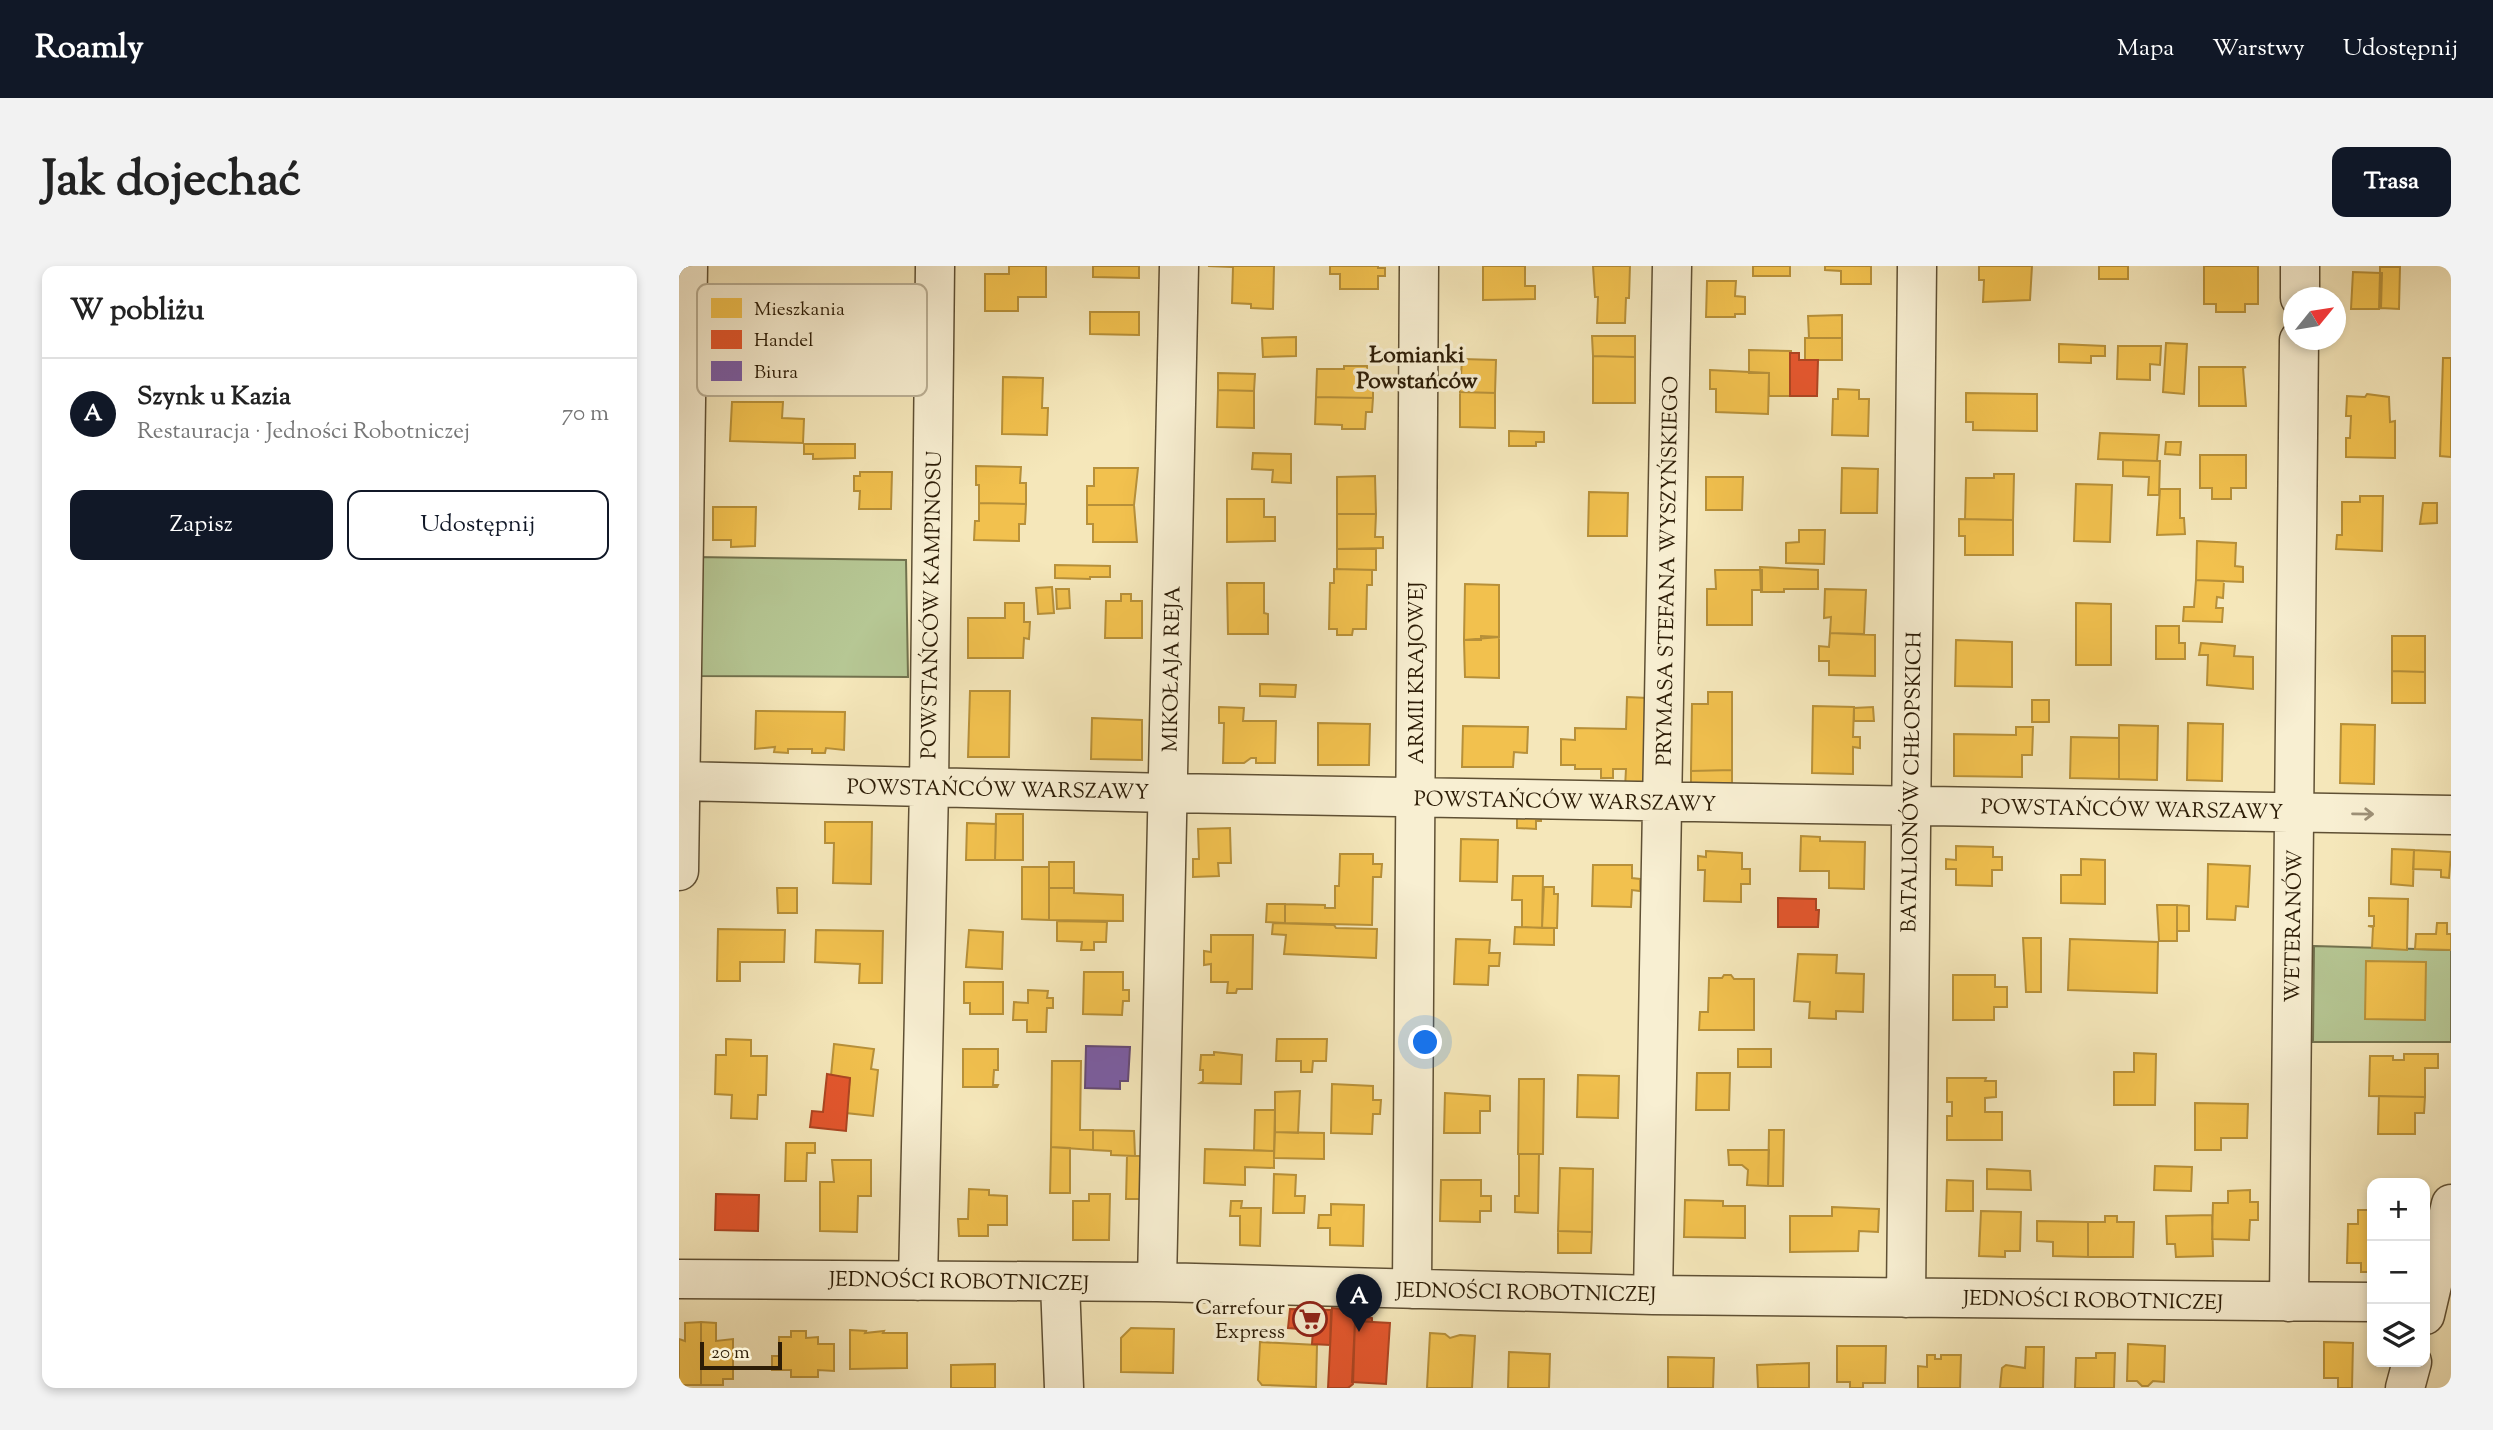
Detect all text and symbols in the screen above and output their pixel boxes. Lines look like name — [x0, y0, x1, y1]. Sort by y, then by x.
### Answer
text: Roamly — [35, 25, 144, 73]
text: Mapa — [2117, 32, 2174, 66]
text: Warstwy — [2212, 32, 2305, 66]
text: Udostępnij — [2343, 32, 2458, 66]
text: Jak dojechać — [42, 147, 301, 217]
button: Trasa — [2332, 147, 2451, 217]
legend — [697, 284, 927, 396]
north arrow — [2283, 287, 2346, 350]
text: W pobliżu — [70, 290, 204, 333]
text: Mieszkania — [754, 297, 845, 324]
text: Handel — [754, 328, 813, 355]
district label: Łomianki Powstańców — [1356, 340, 1479, 399]
text: Biura — [754, 360, 798, 387]
street label: PRYMASA STEFANA WYSZYŃSKIEGO — [1651, 376, 1687, 766]
text: Szynk u Kazia — [137, 379, 291, 416]
text: A — [84, 398, 102, 431]
text: 70 m — [562, 398, 609, 431]
text: Restauracja · Jedności Robotniczej — [137, 416, 470, 449]
street label: POWSTAŃCÓW KAMPINOSU — [915, 451, 951, 759]
button: Zapisz — [70, 490, 333, 560]
button: Udostępnij — [347, 490, 609, 560]
street label: ARMII KRAJOWEJ — [1403, 582, 1433, 764]
street label: MIKOŁAJA REJA — [1157, 586, 1189, 752]
street label: BATALIONÓW CHŁOPSKICH — [1895, 631, 1931, 933]
street label: POWSTAŃCÓW WARSZAWY — [846, 773, 1149, 809]
street label: POWSTAŃCÓW WARSZAWY — [1413, 785, 1716, 821]
street label: POWSTAŃCÓW WARSZAWY — [1980, 793, 2283, 829]
one-way arrow — [2351, 807, 2374, 821]
street label: WETERANÓW — [2279, 849, 2311, 1003]
your location — [1408, 1025, 1442, 1059]
map controls — [2367, 1178, 2430, 1367]
button: + — [2367, 1178, 2430, 1241]
button: − — [2367, 1241, 2430, 1304]
street label: JEDNOŚCI ROBOTNICZEJ — [828, 1266, 1089, 1300]
pin: A — [1336, 1274, 1382, 1332]
street label: JEDNOŚCI ROBOTNICZEJ — [1395, 1277, 1656, 1311]
street label: JEDNOŚCI ROBOTNICZEJ — [1962, 1285, 2223, 1319]
place label: Carrefour Express — [1195, 1294, 1285, 1348]
supermarket icon: Carrefour Express — [1291, 1300, 1329, 1338]
button: layers — [2367, 1304, 2430, 1367]
scale bar — [700, 1339, 782, 1371]
text: 20 m — [711, 1340, 750, 1367]

